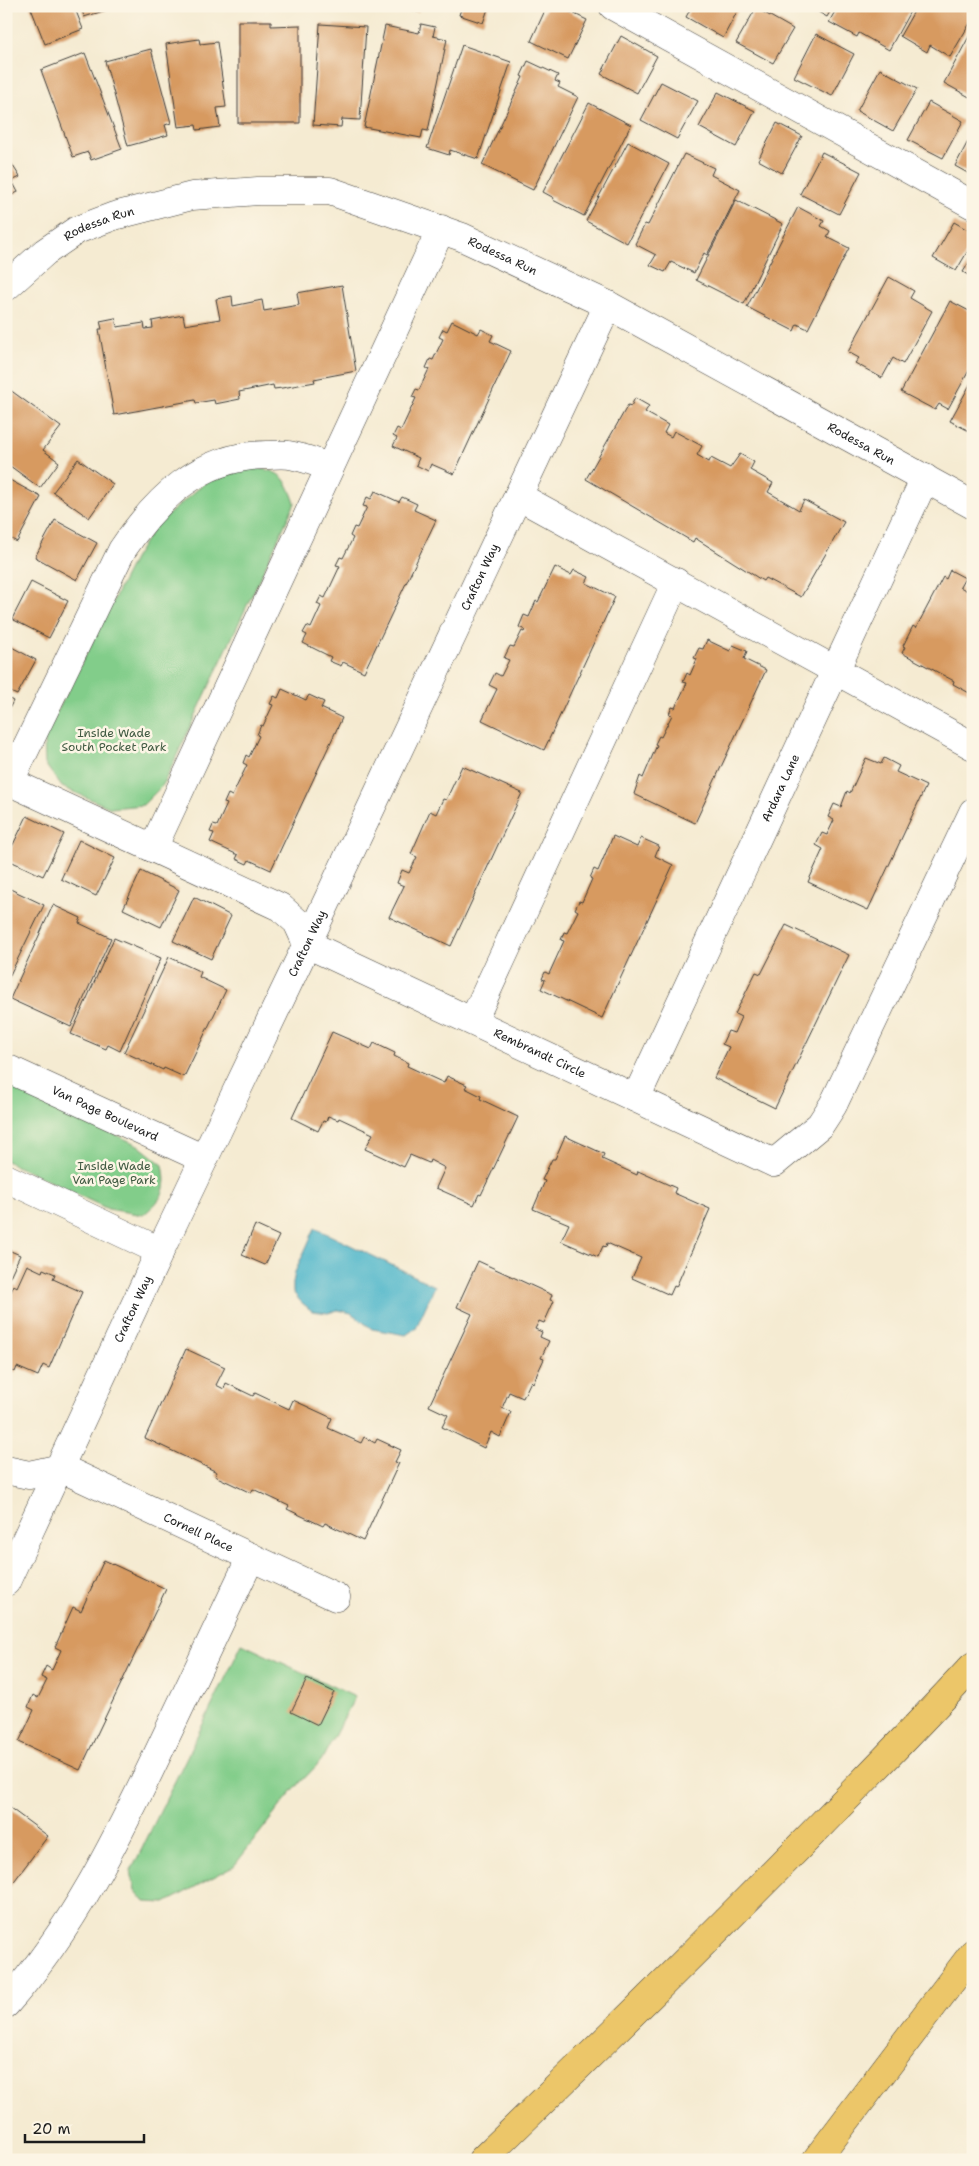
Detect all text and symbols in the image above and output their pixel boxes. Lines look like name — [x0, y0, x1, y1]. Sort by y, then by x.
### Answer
street label: Rodessa Run — [60, 203, 136, 245]
street label: Rodessa Run — [465, 233, 540, 279]
street label: Rodessa Run — [825, 419, 898, 469]
street label: Crafton Way — [457, 541, 503, 613]
park label: Inside Wade South Pocket Park — [61, 725, 167, 755]
street label: Ardara Lane — [758, 751, 803, 825]
street label: Crafton Way — [284, 907, 330, 980]
street label: Rembrandt Circle — [491, 1025, 589, 1082]
street label: Van Page Boulevard — [49, 1082, 161, 1145]
park label: Inside Wade Van Page Park — [72, 1158, 156, 1188]
street label: Crafton Way — [110, 1273, 156, 1345]
street label: Cornell Place — [161, 1509, 236, 1556]
scale bar — [25, 2111, 144, 2143]
text: 20 m — [32, 2119, 71, 2139]

